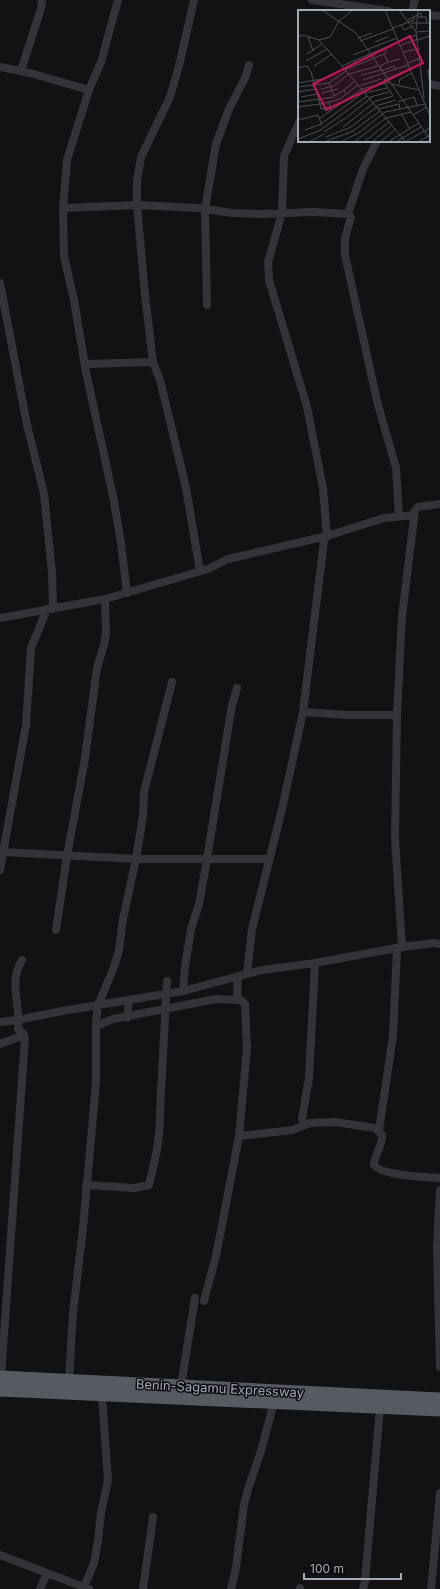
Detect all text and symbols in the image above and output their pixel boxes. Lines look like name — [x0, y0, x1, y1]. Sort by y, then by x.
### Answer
inset map — [298, 10, 430, 142]
street label: Benin-Sagamu Expressway — [136, 1376, 304, 1400]
scale bar — [304, 1555, 401, 1581]
text: 100 m — [310, 1561, 344, 1576]

